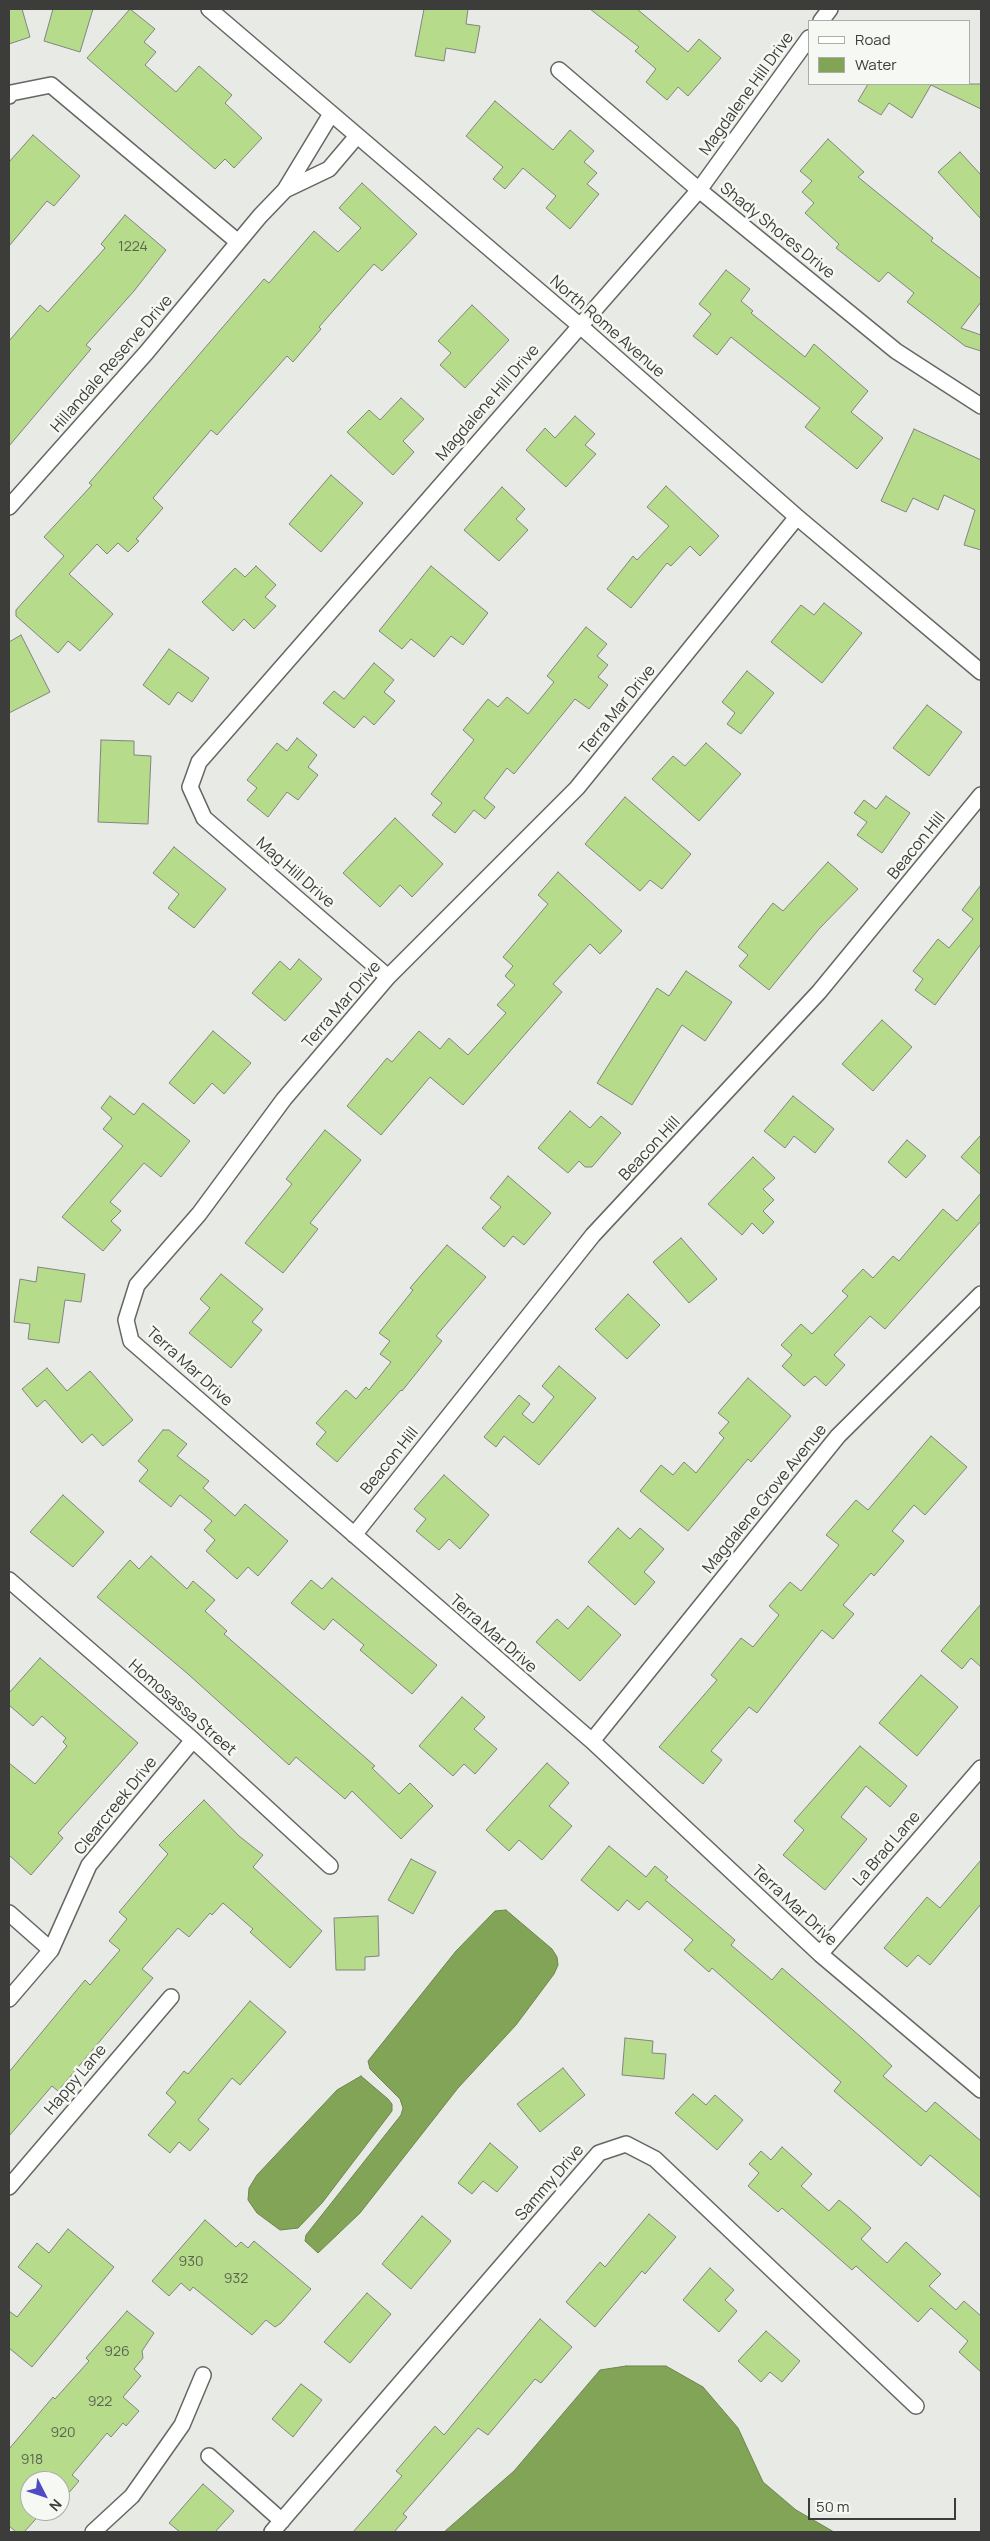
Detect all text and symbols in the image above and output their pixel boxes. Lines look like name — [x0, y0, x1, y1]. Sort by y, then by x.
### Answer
legend — [808, 20, 970, 85]
street label: Magdalene Hill Drive — [696, 29, 798, 159]
text: Road — [855, 29, 891, 50]
text: Water — [855, 54, 897, 75]
street label: Shady Shores Drive — [716, 179, 838, 283]
house number: 1224 — [118, 239, 148, 255]
street label: North Rome Avenue — [546, 272, 668, 382]
street label: Hillandale Reserve Drive — [47, 291, 177, 437]
street label: Magdalene Hill Drive — [432, 341, 544, 465]
street label: Terra Mar Drive — [576, 661, 660, 759]
street label: Beacon Hill — [884, 809, 950, 883]
street label: Mag Hill Drive — [252, 834, 338, 912]
street label: Terra Mar Drive — [299, 957, 385, 1053]
street label: Beacon Hill — [615, 1113, 685, 1185]
street label: Terra Mar Drive — [142, 1323, 236, 1411]
street label: Magdalene Grove Avenue — [699, 1421, 831, 1577]
street label: Beacon Hill — [357, 1424, 423, 1498]
street label: Terra Mar Drive — [445, 1591, 541, 1677]
street label: Homosassa Street — [124, 1656, 240, 1760]
street label: Clearcreek Drive — [71, 1753, 161, 1859]
street label: La Brad Lane — [849, 1808, 925, 1890]
street label: Terra Mar Drive — [747, 1862, 841, 1950]
street label: Happy Lane — [41, 2041, 111, 2119]
street label: Sammy Drive — [512, 2141, 588, 2225]
house number: 930 — [179, 2254, 203, 2270]
house number: 932 — [224, 2271, 248, 2287]
house number: 926 — [104, 2344, 130, 2360]
house number: 922 — [88, 2394, 112, 2410]
house number: 920 — [50, 2425, 76, 2441]
house number: 918 — [21, 2452, 43, 2468]
north arrow — [20, 2471, 70, 2521]
scale bar — [810, 2488, 958, 2520]
text: N — [45, 2495, 66, 2516]
text: 50 m — [816, 2496, 850, 2517]

